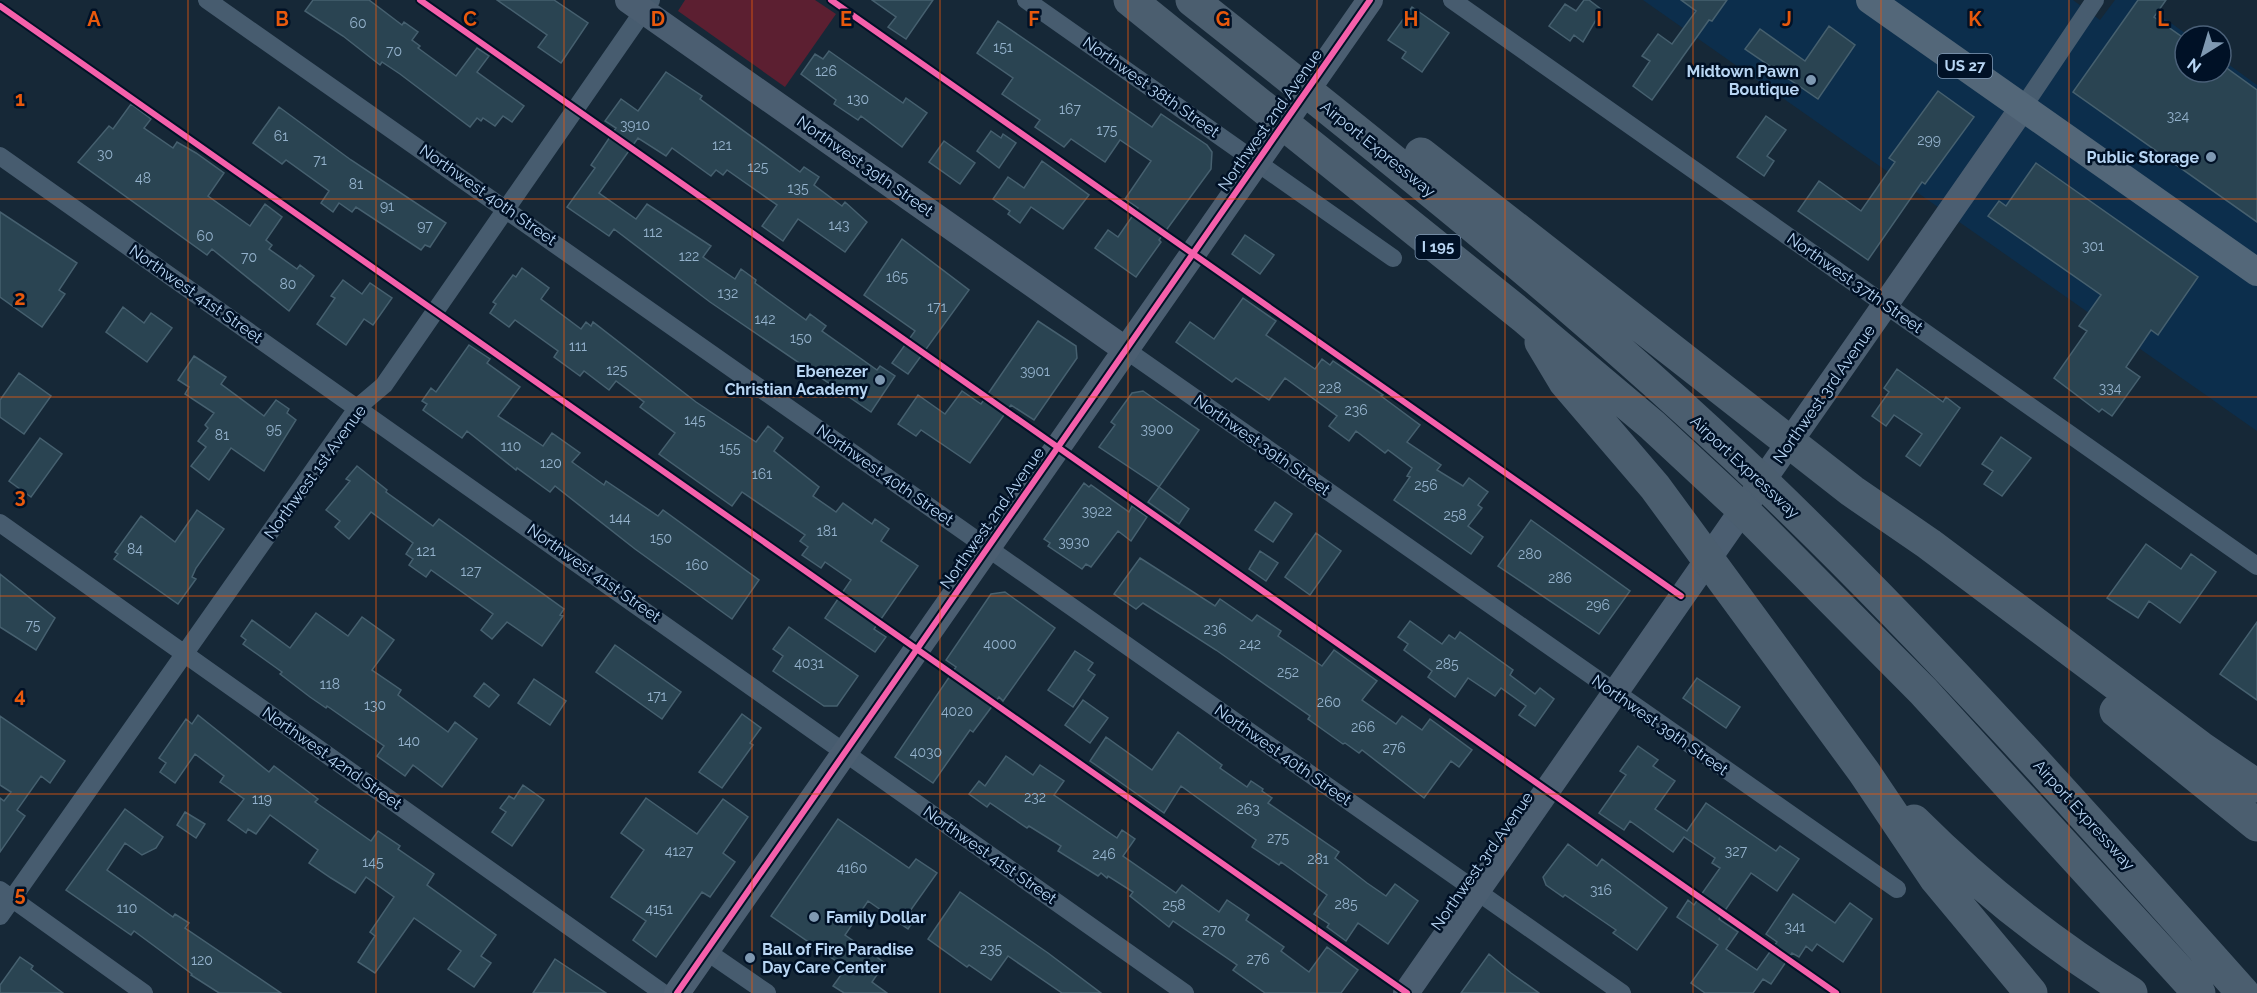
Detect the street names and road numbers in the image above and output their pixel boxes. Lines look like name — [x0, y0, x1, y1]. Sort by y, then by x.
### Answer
street label: Northwest 38th Street — [1079, 33, 1223, 142]
street label: Northwest 2nd Avenue — [1214, 46, 1326, 194]
road number: US 27 — [1938, 54, 1992, 78]
street label: Airport Expressway — [1317, 97, 1439, 201]
street label: Northwest 39th Street — [793, 112, 937, 221]
street label: Northwest 40th Street — [416, 141, 561, 250]
street label: Northwest 37th Street — [1783, 229, 1927, 337]
road number: I 195 — [1416, 235, 1460, 259]
street label: Northwest 41st Street — [126, 241, 267, 348]
street label: Northwest 3rd Avenue — [1769, 321, 1879, 467]
street label: Northwest 39th Street — [1190, 391, 1334, 500]
street label: Northwest 1st Avenue — [260, 401, 370, 543]
street label: Airport Expressway — [1687, 412, 1804, 523]
street label: Northwest 40th Street — [813, 421, 958, 530]
street label: Northwest 2nd Avenue — [936, 444, 1048, 592]
street label: Northwest 41st Street — [524, 520, 665, 627]
street label: Northwest 39th Street — [1588, 671, 1732, 780]
street label: Northwest 40th Street — [1211, 701, 1356, 810]
street label: Northwest 42nd Street — [259, 703, 406, 814]
street label: Airport Expressway — [2029, 756, 2139, 874]
street label: Northwest 3rd Avenue — [1427, 788, 1537, 934]
street label: Northwest 41st Street — [920, 802, 1061, 909]

